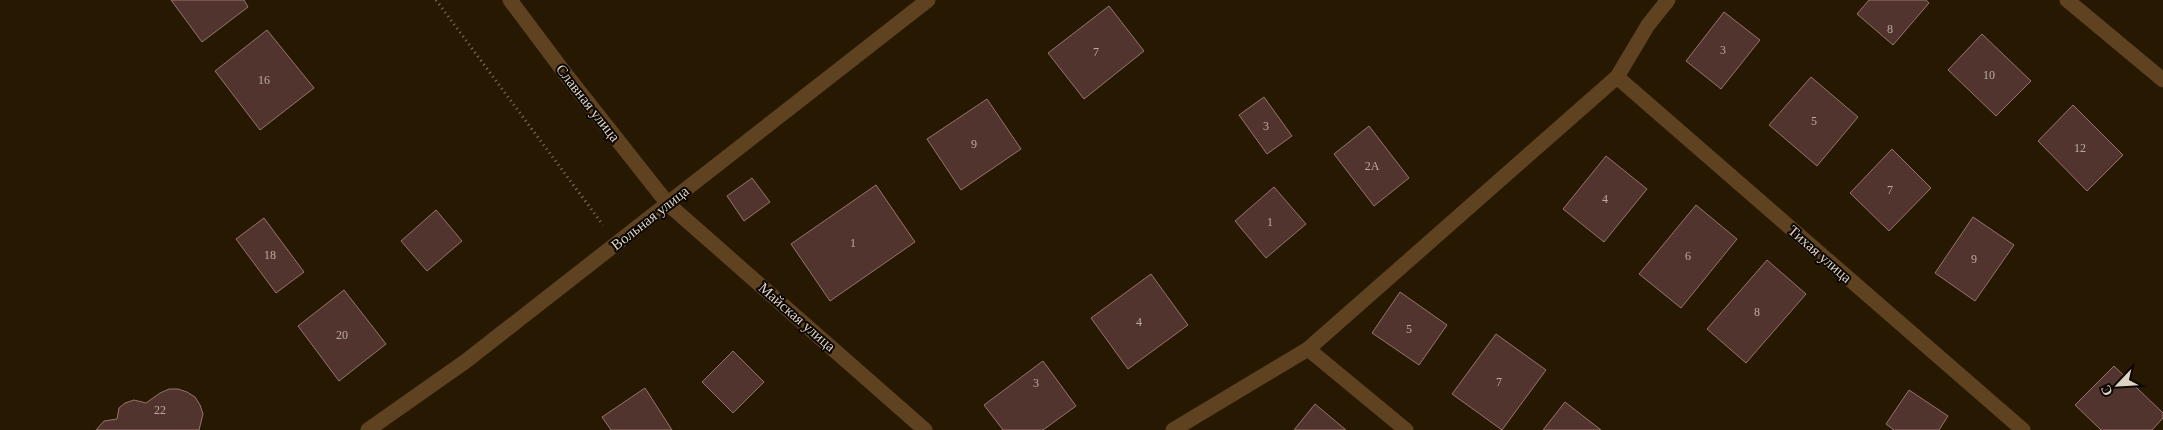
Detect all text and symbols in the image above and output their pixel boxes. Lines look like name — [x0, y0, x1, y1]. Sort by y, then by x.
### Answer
house number: 8 — [1887, 22, 1893, 36]
house number: 3 — [1720, 43, 1726, 57]
house number: 7 — [1093, 45, 1099, 59]
street label: Славная улица — [553, 61, 623, 145]
house number: 10 — [1983, 68, 1995, 82]
house number: 16 — [258, 73, 270, 87]
house number: 5 — [1811, 114, 1817, 128]
house number: 3 — [1263, 119, 1269, 133]
house number: 9 — [971, 137, 977, 151]
house number: 12 — [2074, 141, 2086, 155]
house number: 2А — [1365, 159, 1380, 173]
street label: Вольная улица — [608, 183, 692, 253]
house number: 7 — [1887, 183, 1893, 197]
house number: 4 — [1602, 192, 1608, 206]
house number: 1 — [1267, 215, 1273, 229]
street label: Тихая улица — [1785, 222, 1855, 286]
house number: 1 — [850, 236, 856, 250]
house number: 18 — [264, 248, 276, 262]
house number: 6 — [1685, 249, 1691, 263]
house number: 9 — [1971, 252, 1977, 266]
street label: Майская улица — [755, 279, 839, 355]
house number: 8 — [1754, 305, 1760, 319]
house number: 4 — [1136, 315, 1142, 329]
house number: 5 — [1406, 322, 1412, 336]
house number: 20 — [336, 328, 348, 342]
north arrow — [2093, 360, 2143, 410]
house number: 7 — [1496, 375, 1502, 389]
house number: 3 — [1033, 376, 1039, 390]
text: С — [2098, 383, 2116, 398]
house number: 22 — [154, 403, 166, 417]

